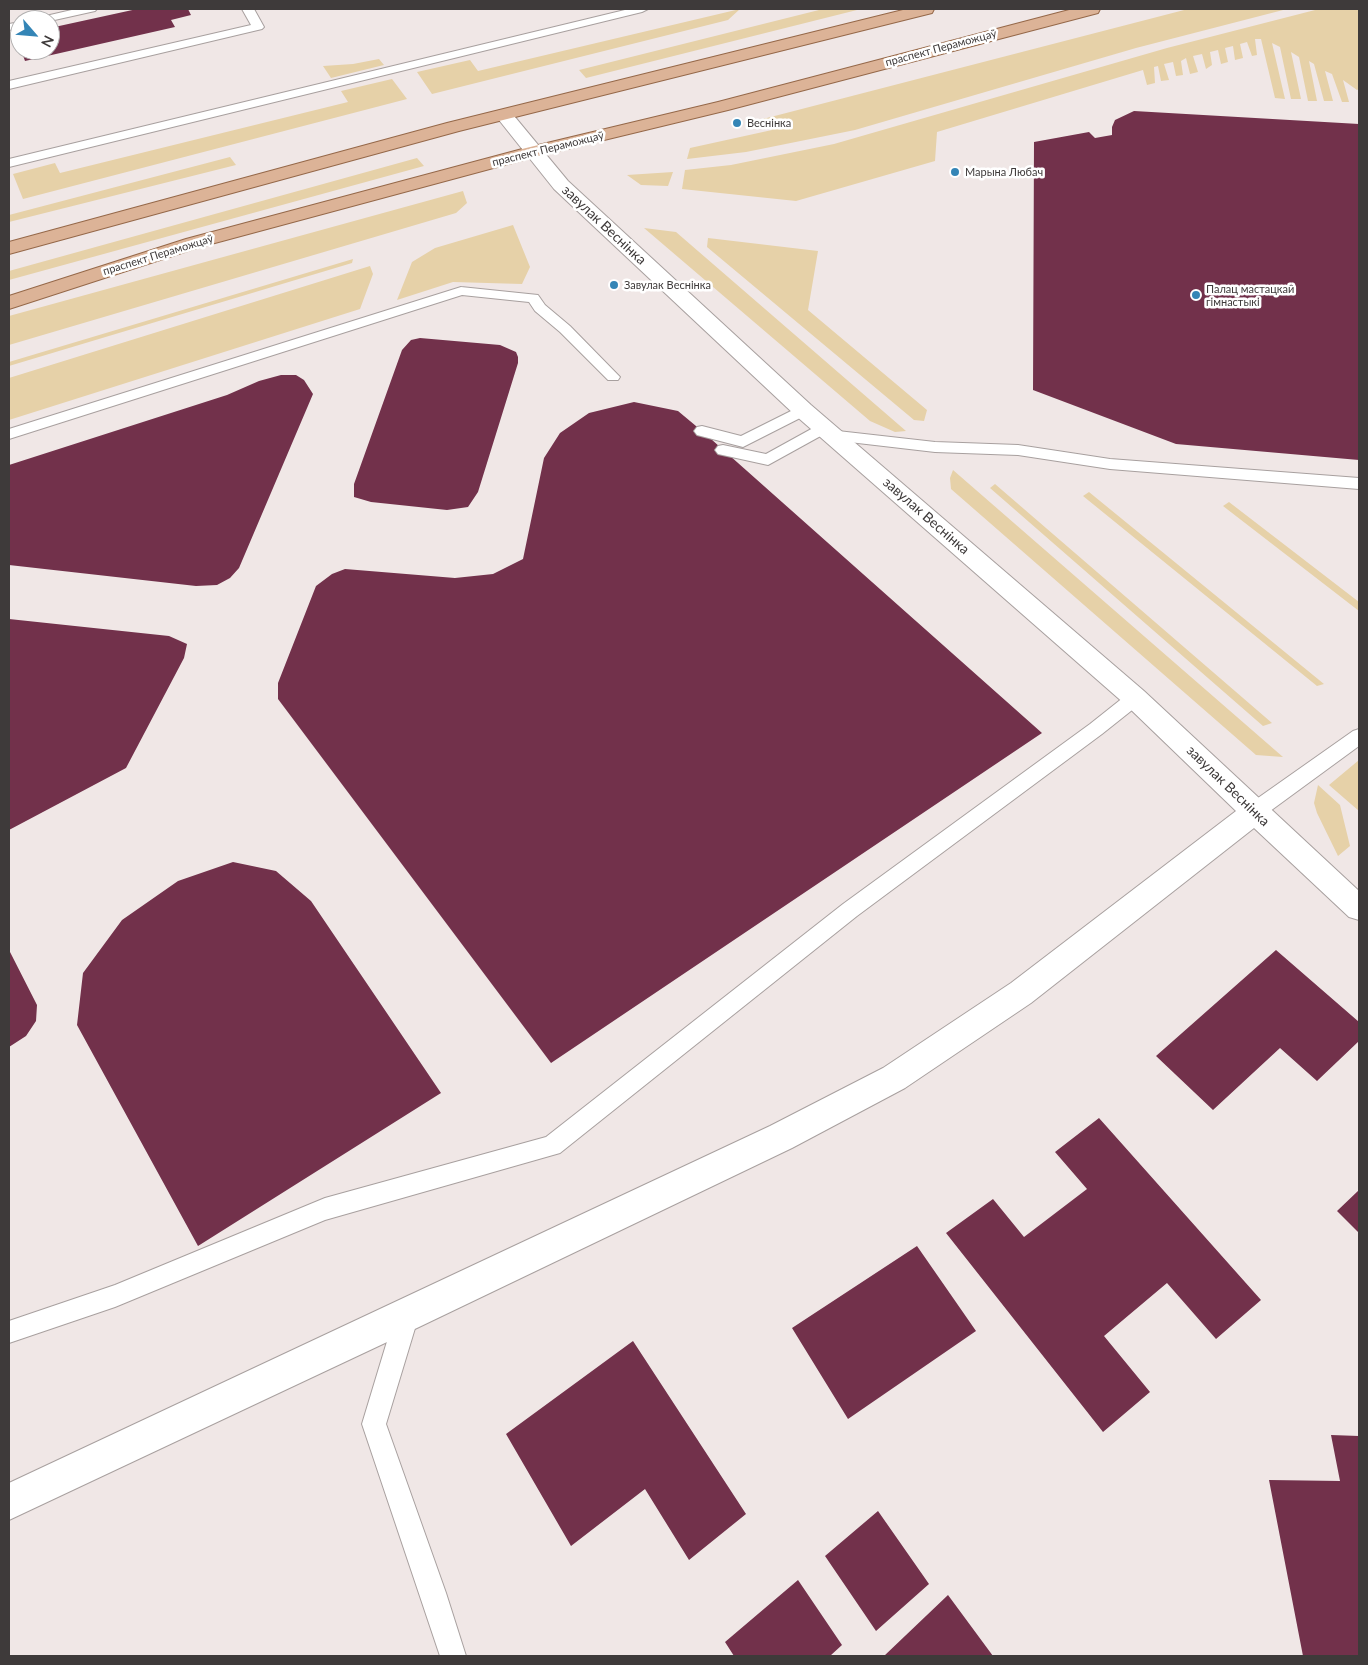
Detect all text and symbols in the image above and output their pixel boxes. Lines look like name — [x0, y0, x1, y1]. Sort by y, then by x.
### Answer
north arrow — [10, 10, 60, 60]
street label: праспект Пераможцаў — [884, 27, 998, 69]
text: N — [38, 33, 58, 50]
place label: Веснінка — [747, 116, 791, 130]
marker: Веснінка — [731, 117, 743, 129]
street label: праспект Пераможцаў — [491, 129, 605, 169]
place label: Марына Любач — [965, 165, 1043, 179]
marker: Марына Любач — [949, 166, 961, 178]
street label: завулак Веснінка — [558, 182, 650, 268]
street label: праспект Пераможцаў — [101, 232, 215, 278]
place label: Завулак Веснінка — [624, 278, 711, 292]
marker: Завулак Веснінка — [608, 279, 620, 291]
place label: Палац мастацкай гімнастыкі — [1206, 282, 1294, 308]
marker: Палац мастацкай гімнастыкі — [1190, 289, 1202, 301]
street label: завулак Веснінка — [879, 474, 973, 558]
street label: завулак Веснінка — [1183, 742, 1273, 830]

